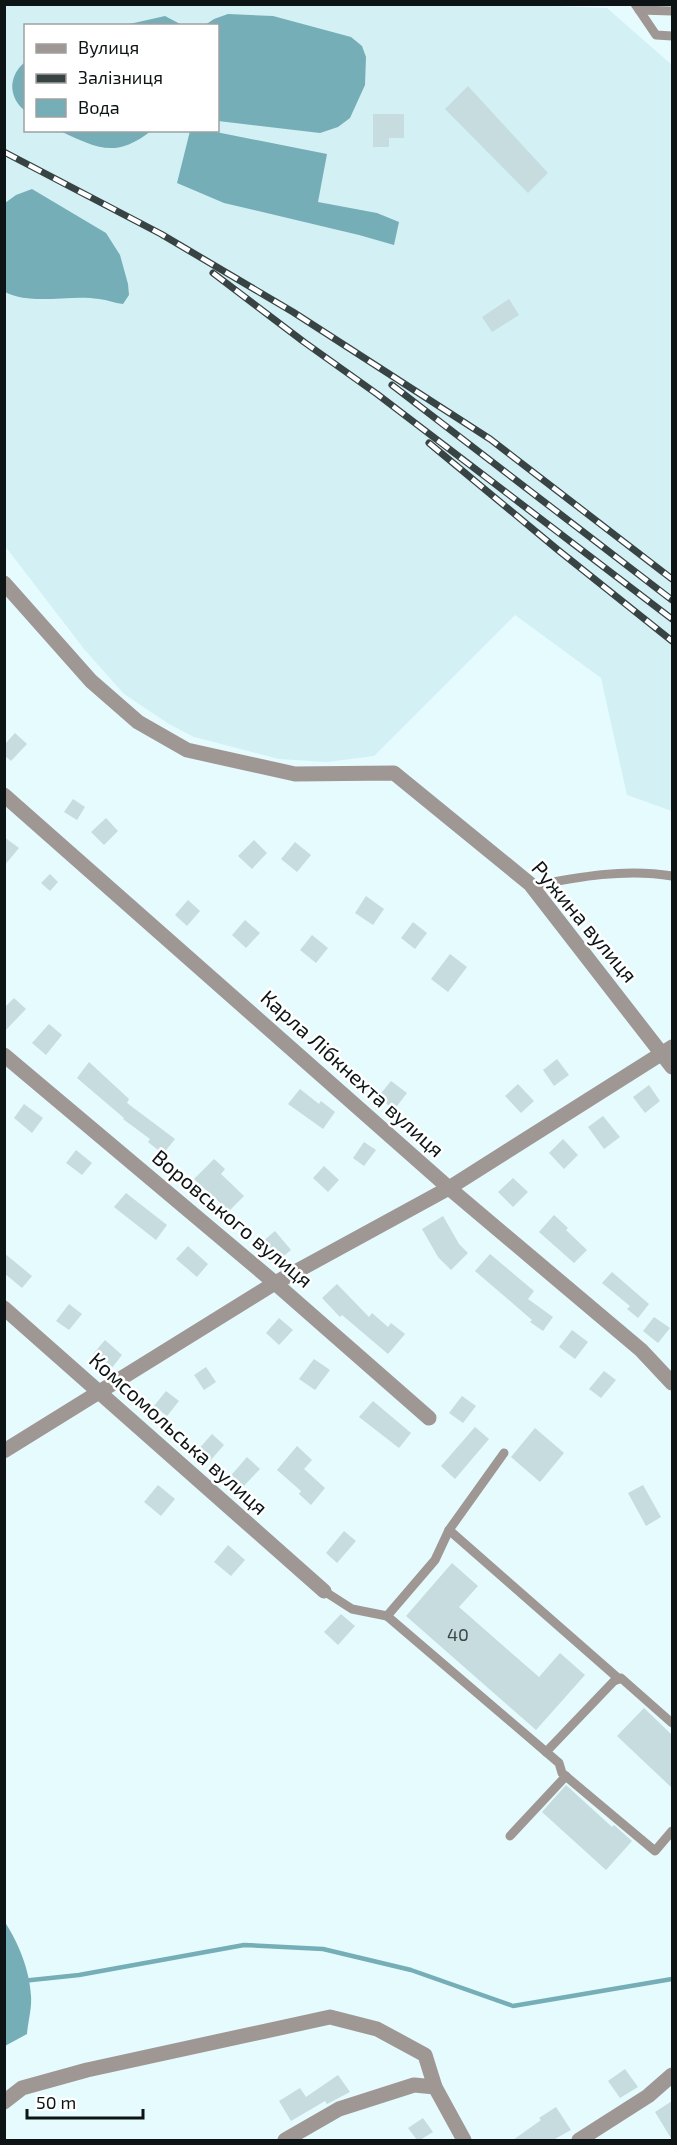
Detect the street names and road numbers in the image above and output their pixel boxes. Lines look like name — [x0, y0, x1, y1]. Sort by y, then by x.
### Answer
street label: Ружина вулиця — [526, 855, 643, 988]
street label: Карла Лібкнехта вулиця — [256, 984, 450, 1162]
street label: Воровського вулиця — [147, 1144, 318, 1293]
street label: Комсомольська вулиця — [84, 1346, 273, 1520]

